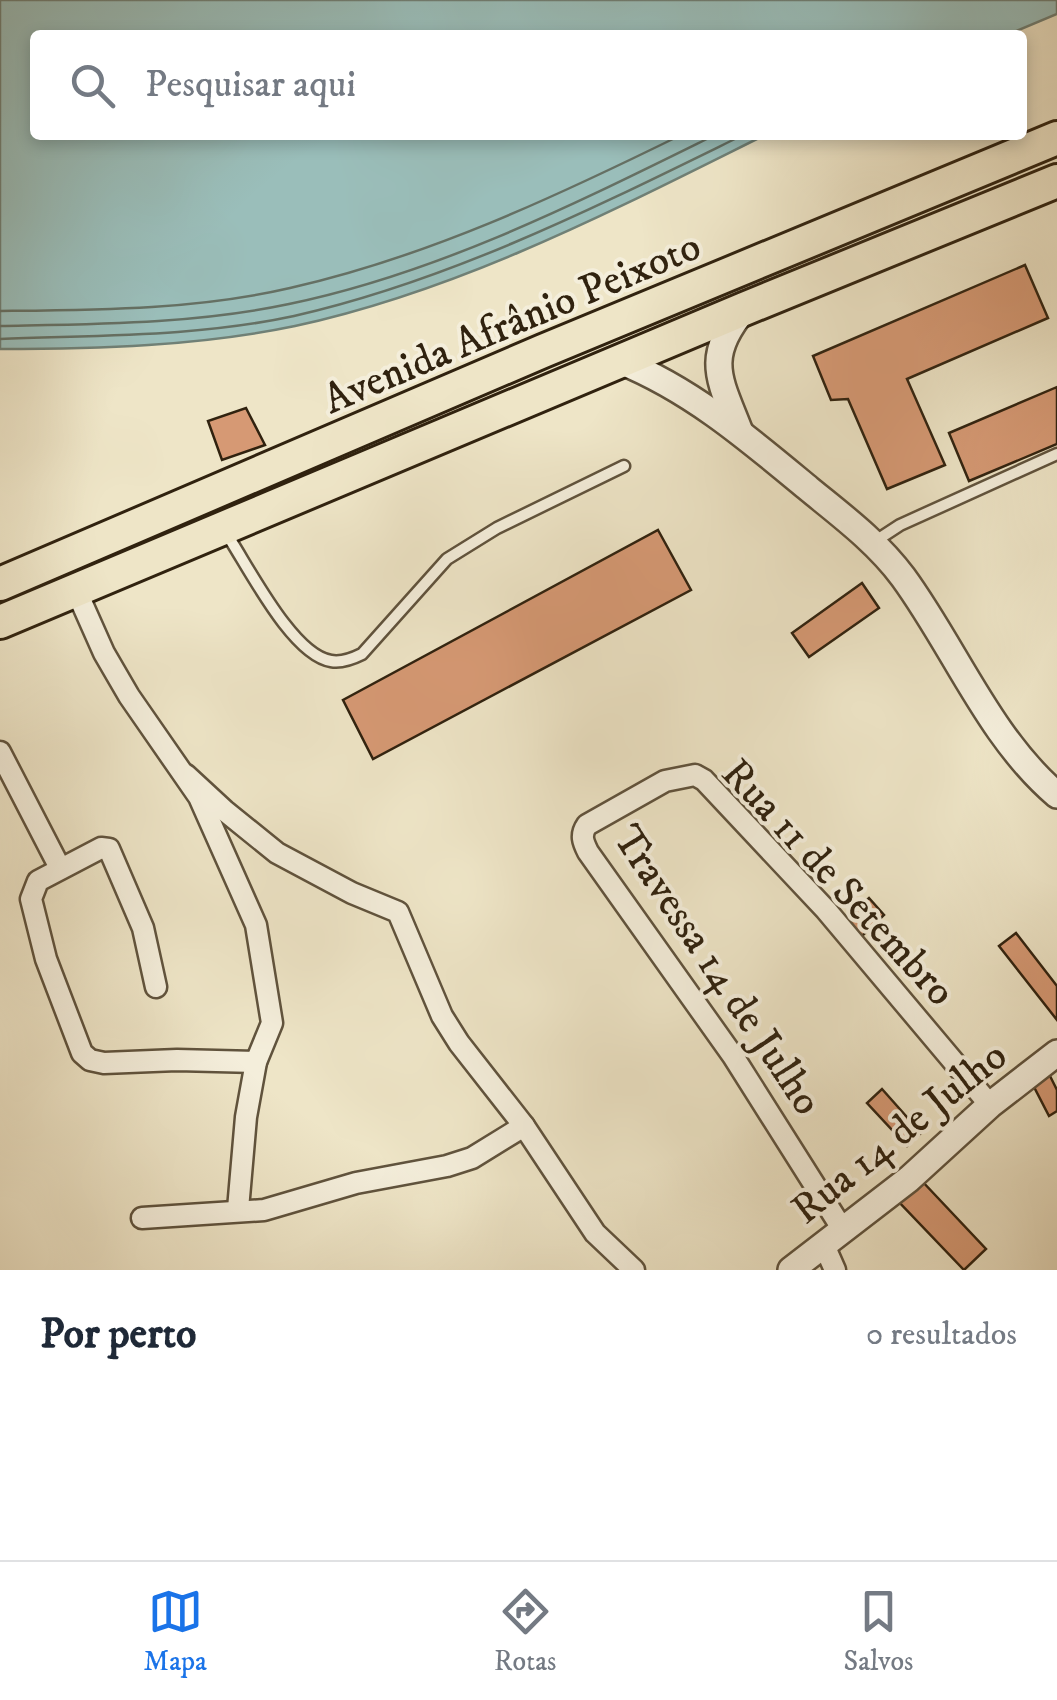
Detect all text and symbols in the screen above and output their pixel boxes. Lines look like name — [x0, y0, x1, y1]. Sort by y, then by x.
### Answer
search box — [30, 30, 1027, 140]
icon: search — [65, 58, 120, 113]
text: Pesquisar aqui — [145, 61, 356, 109]
street label: Avenida Afrânio Peixoto — [316, 221, 709, 427]
street label: Rua 11 de Setembro — [710, 748, 966, 1018]
street label: Travessa 14 de Julho — [600, 816, 833, 1126]
street label: Rua 14 de Julho — [782, 1031, 1018, 1236]
text: Por perto — [40, 1309, 197, 1361]
text: 0 resultados — [866, 1315, 1017, 1355]
tab: Mapa — [144, 1584, 207, 1679]
tab: Rotas — [494, 1584, 556, 1679]
tab: Salvos — [844, 1584, 913, 1679]

